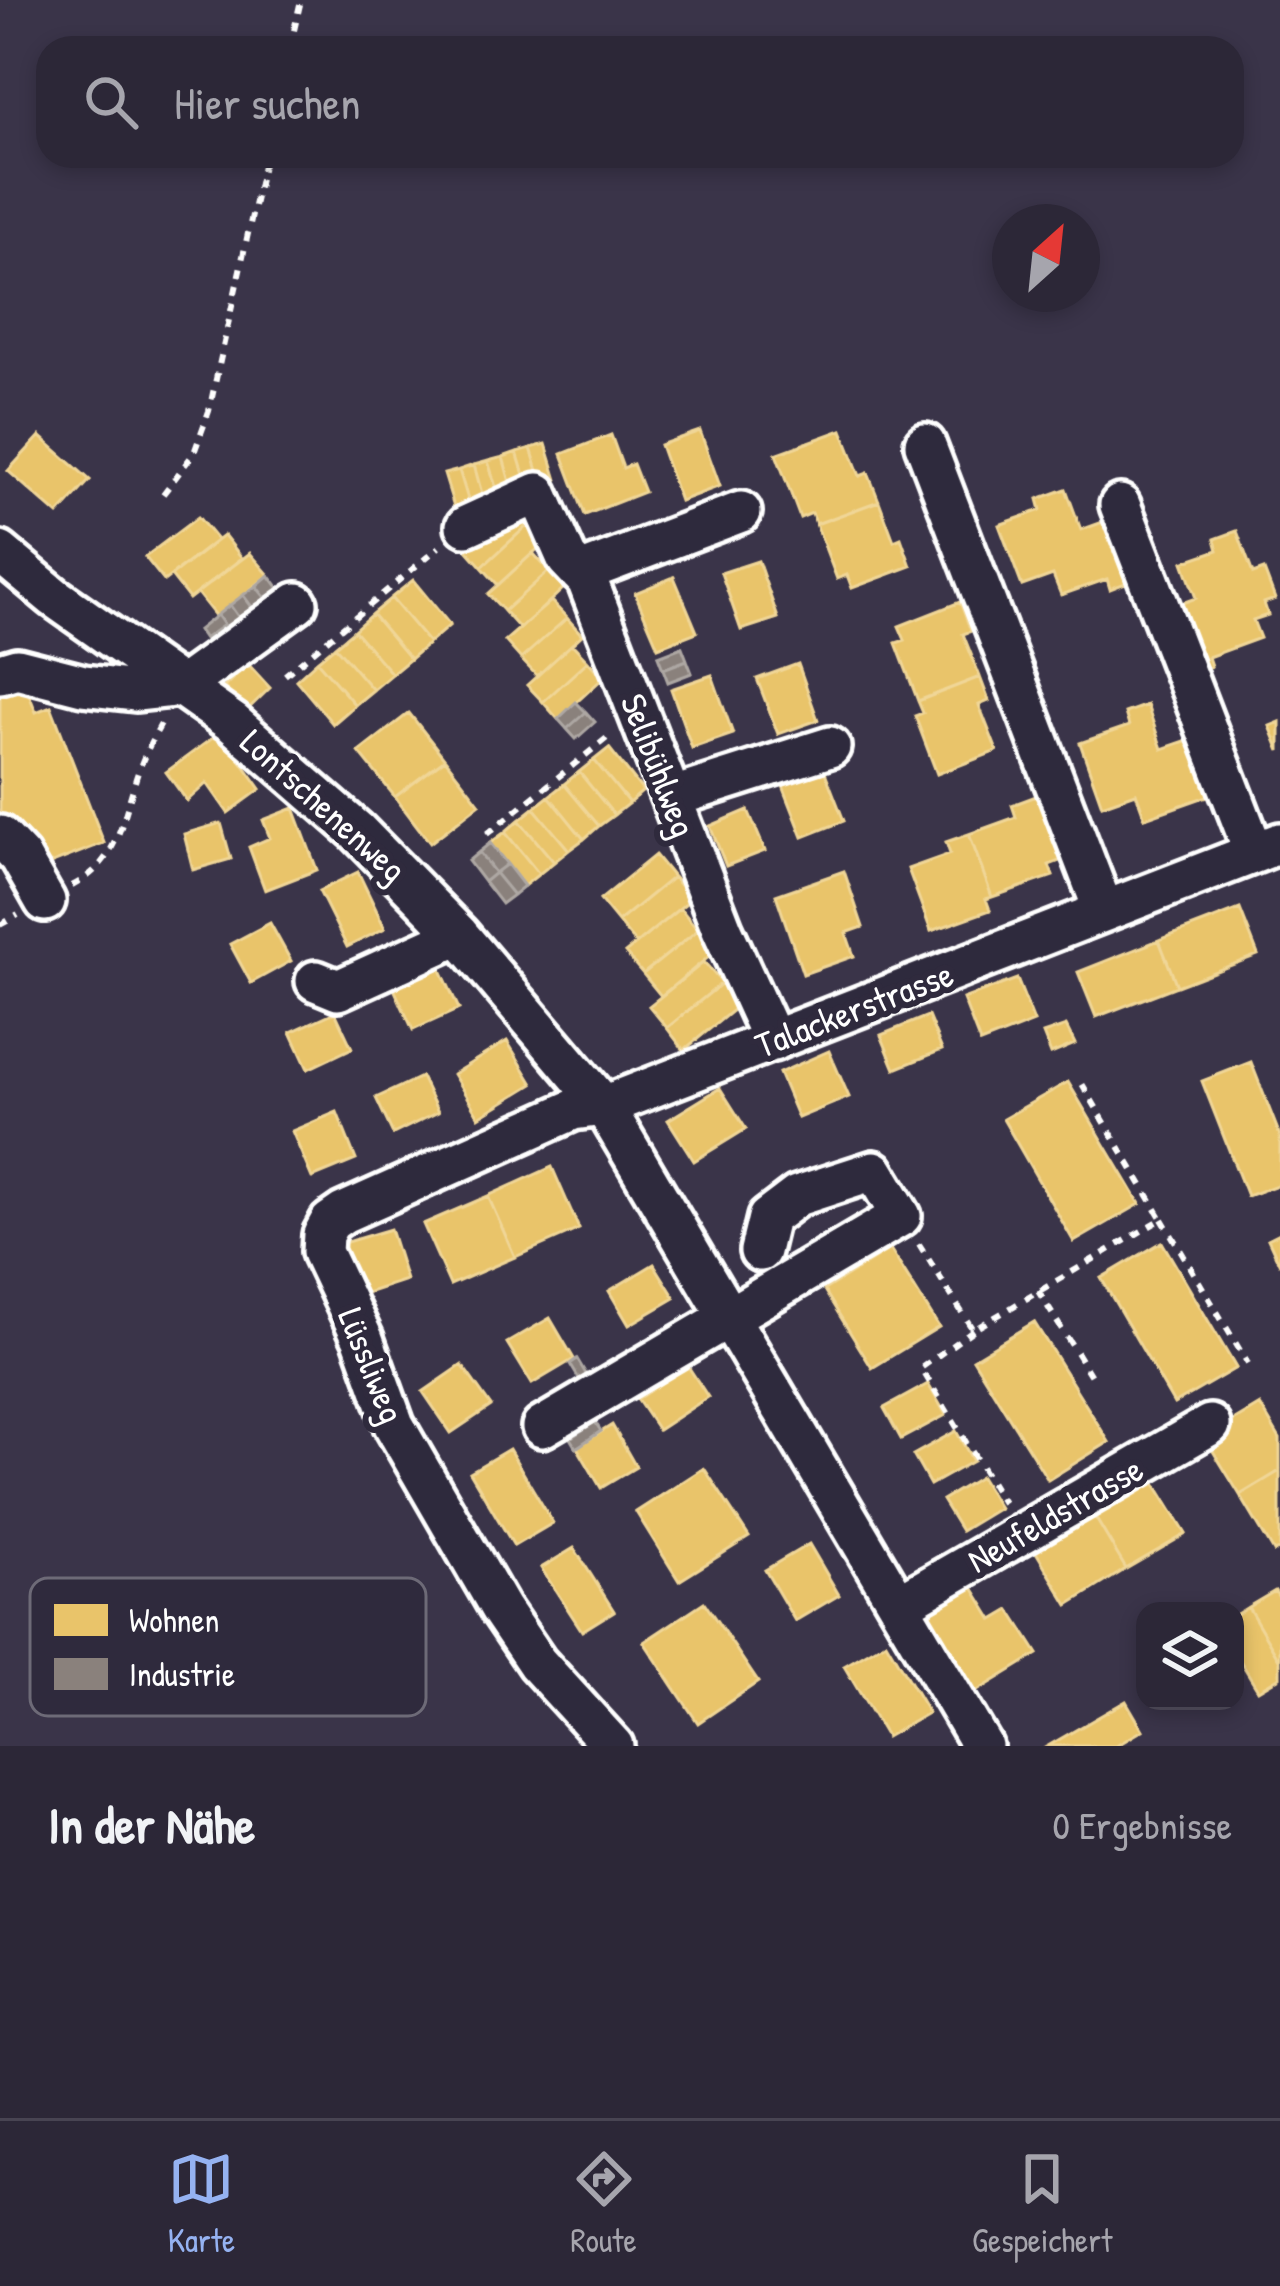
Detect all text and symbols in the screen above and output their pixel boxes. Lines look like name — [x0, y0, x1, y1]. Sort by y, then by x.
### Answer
search box — [36, 36, 1244, 168]
icon: search — [78, 69, 144, 135]
text: Hier suchen — [174, 72, 361, 133]
north arrow — [992, 204, 1100, 312]
street label: Selibühlweg — [610, 686, 709, 843]
street label: Lontschenenweg — [231, 717, 418, 892]
street label: Talackerstrasse — [748, 948, 960, 1069]
street label: Lüssliweg — [327, 1300, 418, 1430]
street label: Neufeldstrasse — [958, 1444, 1151, 1584]
legend — [30, 1578, 426, 1716]
text: Wohnen — [129, 1598, 219, 1642]
map controls — [1136, 1602, 1244, 1710]
button: layers — [1136, 1602, 1244, 1710]
text: Industrie — [129, 1652, 235, 1696]
text: In der Nähe — [48, 1790, 255, 1859]
text: 0 Ergebnisse — [1052, 1798, 1232, 1851]
tab: Karte — [168, 2146, 235, 2262]
tab: Route — [571, 2146, 637, 2262]
tab: Gespeichert — [972, 2146, 1112, 2262]

